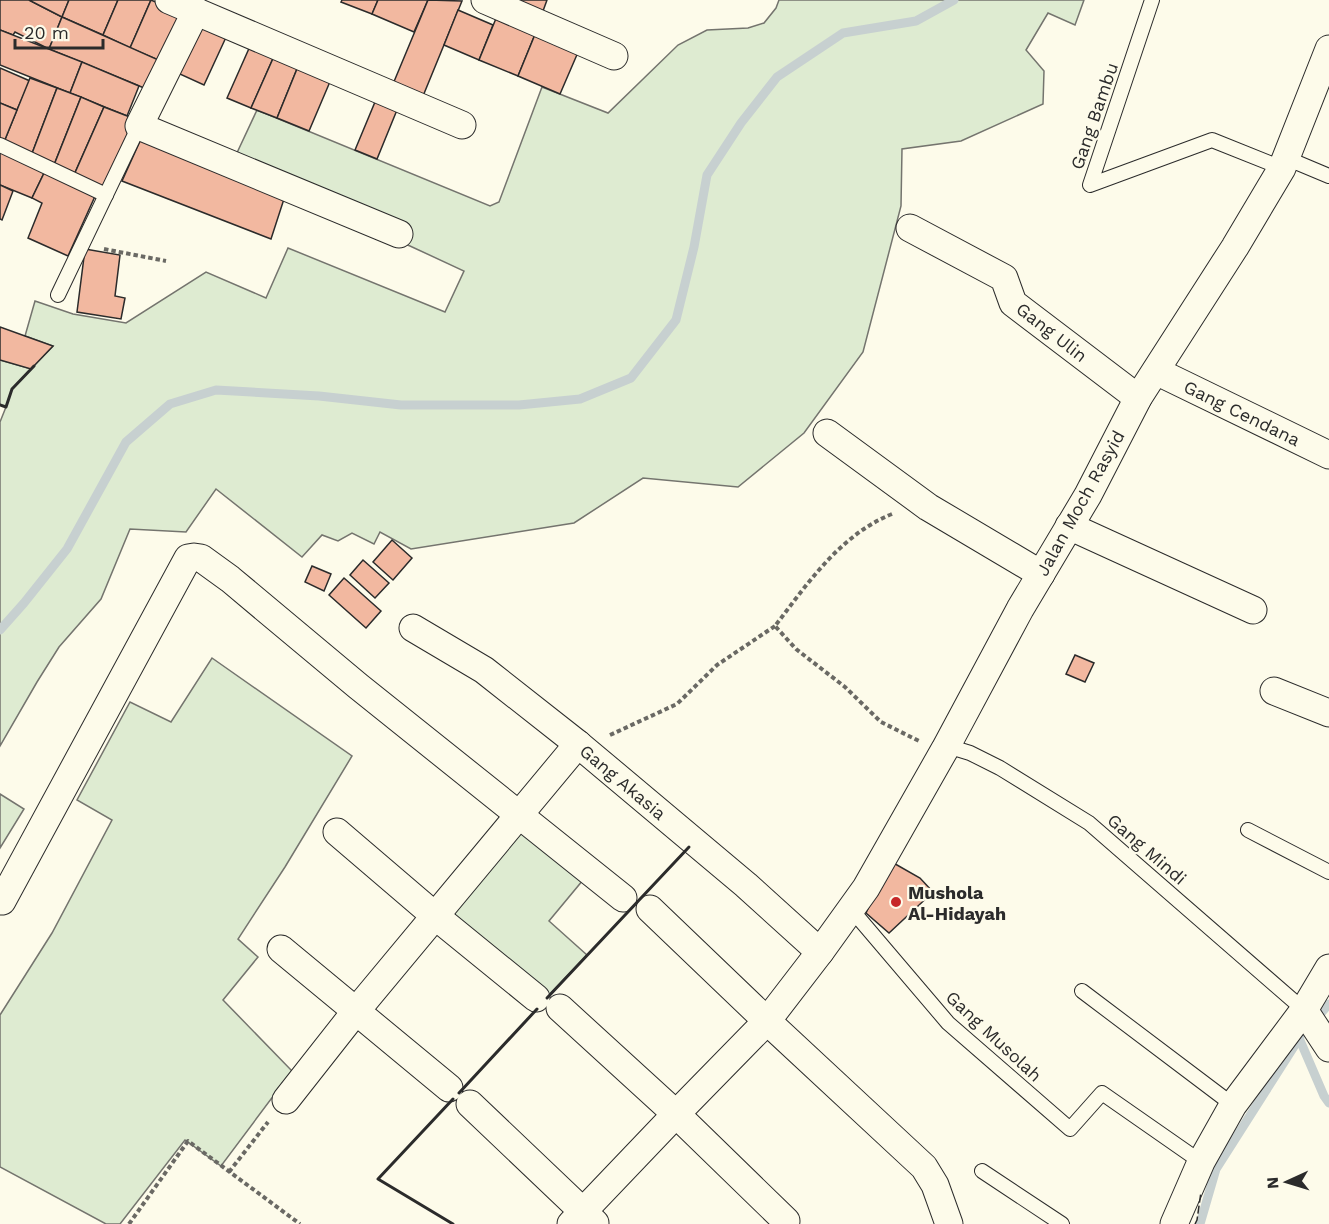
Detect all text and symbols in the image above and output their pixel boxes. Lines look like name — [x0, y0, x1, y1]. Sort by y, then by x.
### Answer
scale bar — [15, 12, 104, 50]
text: 20 m — [24, 22, 69, 43]
street label: Gang Bambu — [1066, 60, 1122, 172]
street label: Gang Ulin — [1012, 298, 1092, 366]
street label: Gang Cendana — [1180, 376, 1304, 450]
street label: Jalan Moch Rasyid — [1031, 427, 1129, 579]
street label: Gang Akasia — [576, 740, 670, 824]
street label: Gang Mindi — [1103, 809, 1191, 889]
place label: Mushola Al-Hidayah — [908, 882, 1006, 924]
marker: Mushola Al-Hidayah — [889, 895, 903, 909]
street label: Gang Musolah — [942, 986, 1046, 1086]
north arrow — [1257, 1152, 1317, 1212]
text: N — [1263, 1176, 1282, 1190]

